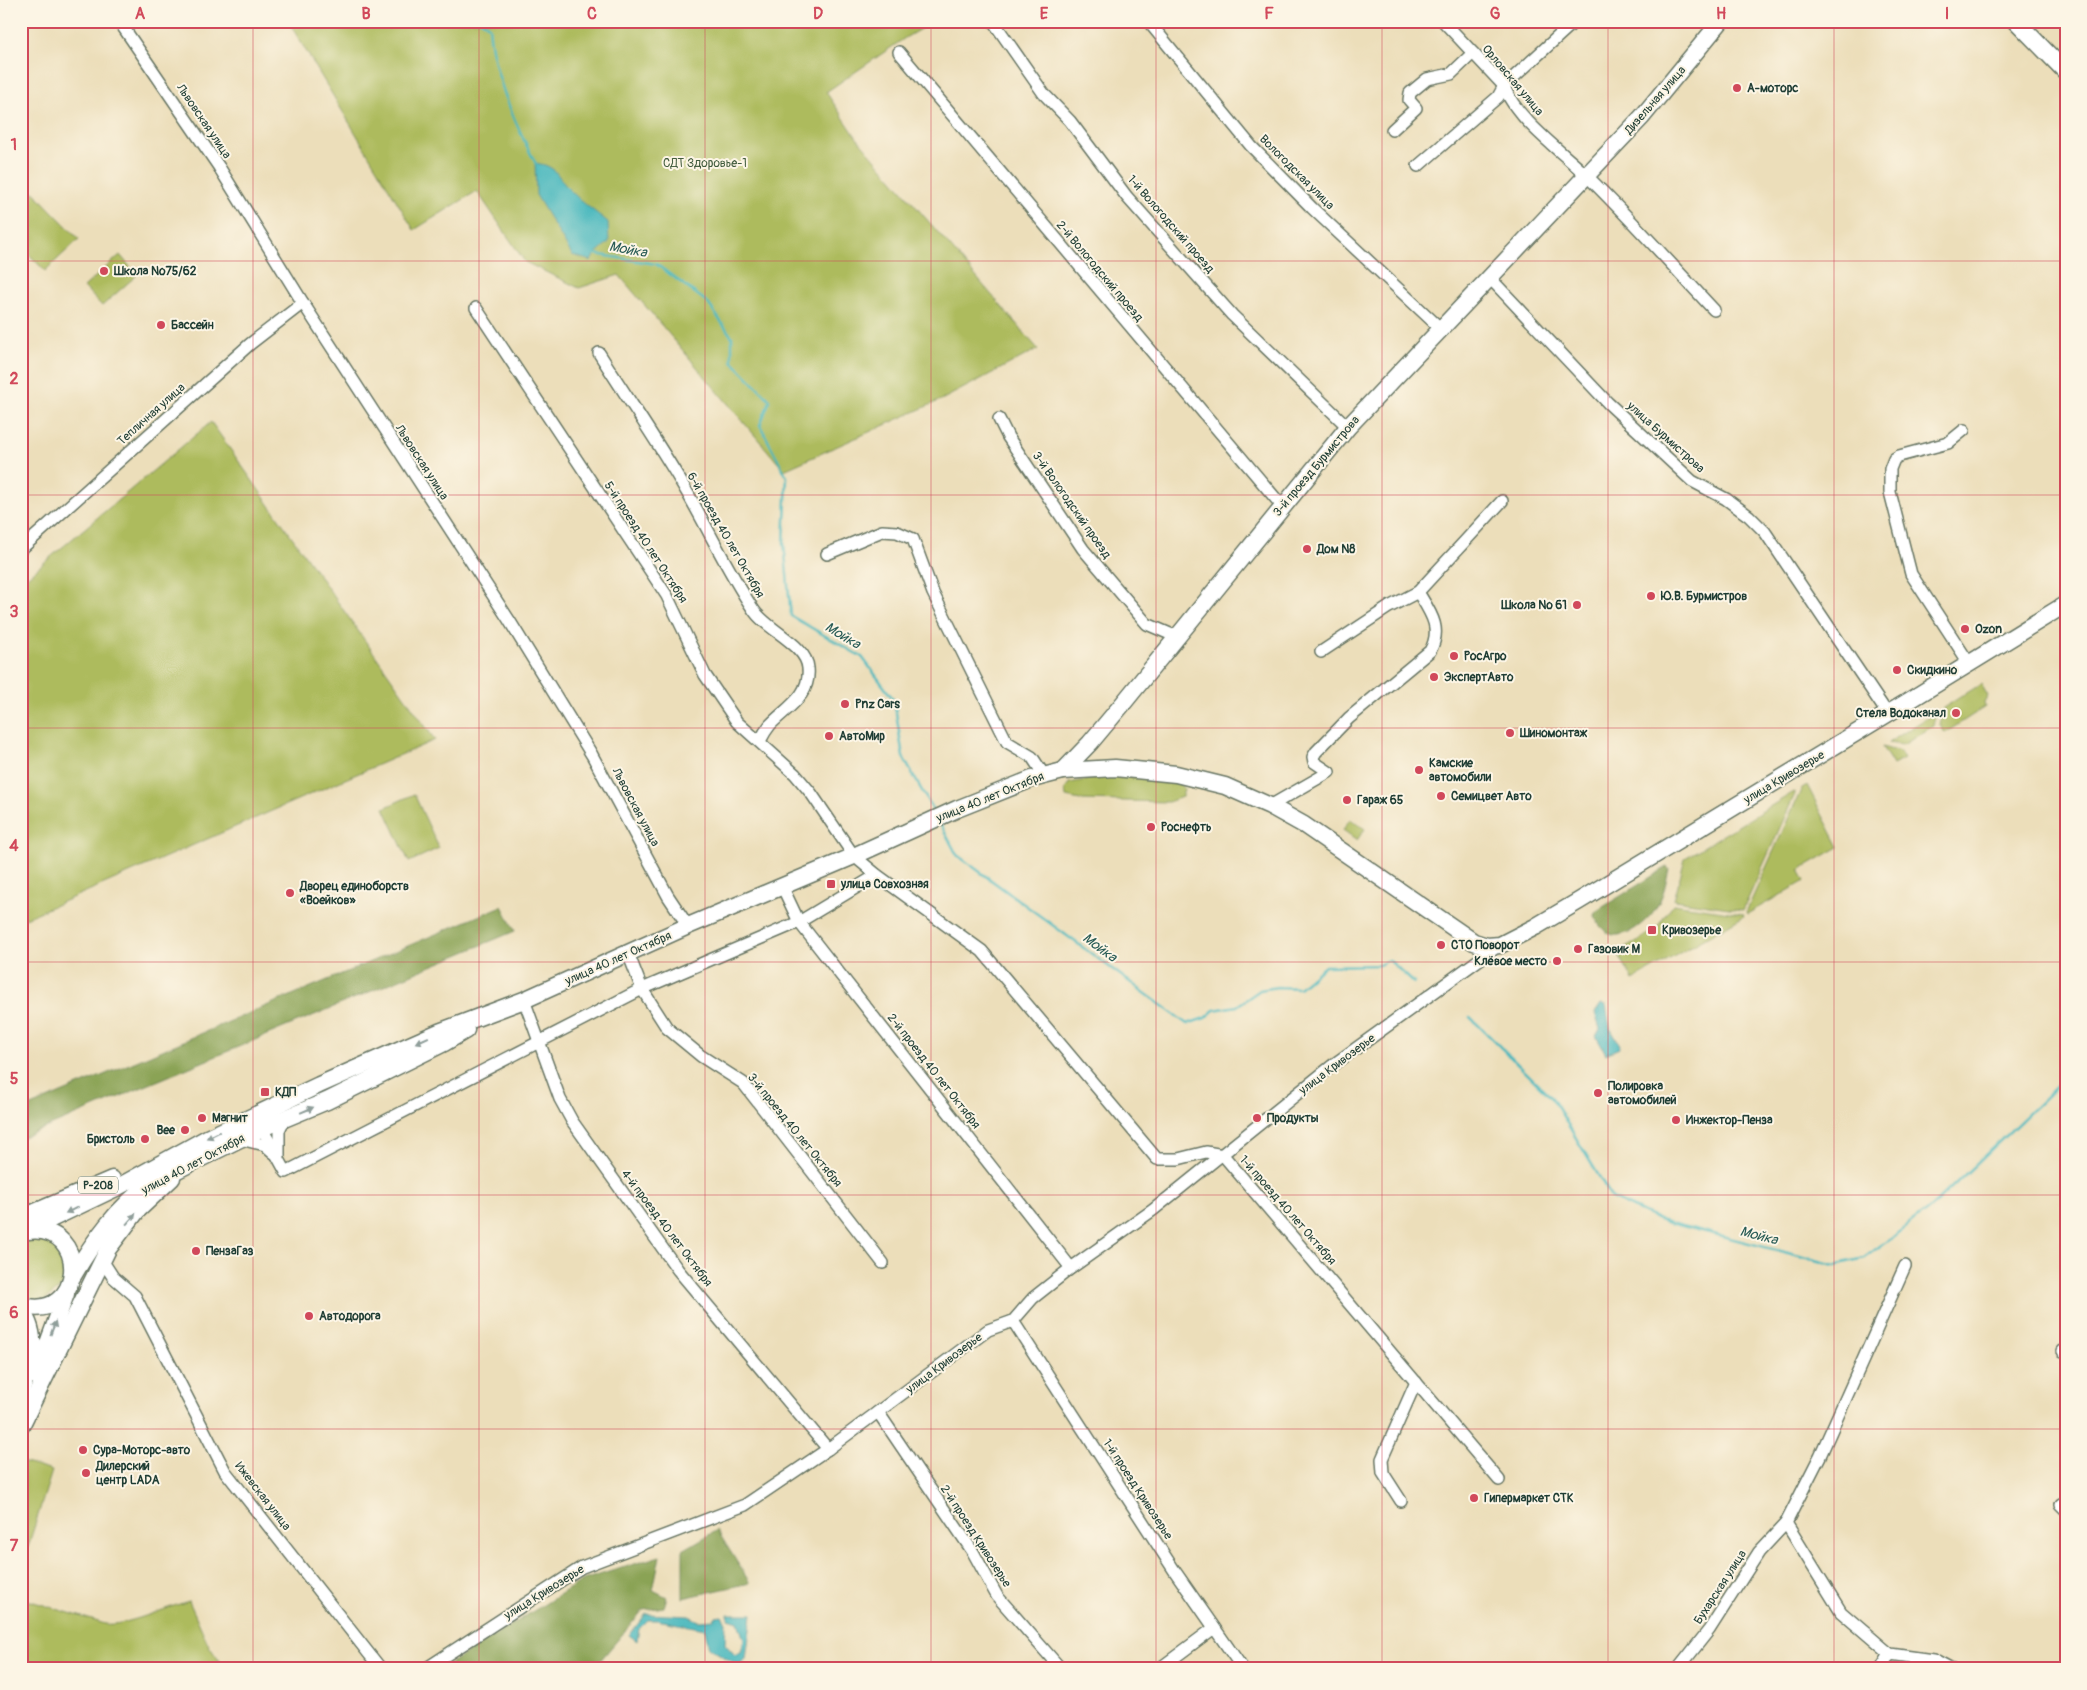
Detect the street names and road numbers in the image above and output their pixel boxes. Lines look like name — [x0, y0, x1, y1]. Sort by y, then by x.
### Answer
street label: Орловская улица — [1479, 42, 1547, 119]
street label: Дизельная улица — [1621, 63, 1689, 138]
street label: Львовская улица — [172, 80, 234, 162]
street label: Вологодская улица — [1256, 132, 1337, 213]
street label: 1-й Вологодский проезд — [1124, 172, 1218, 277]
street label: 2-й Вологодский проезд — [1053, 218, 1147, 325]
street label: Тепличная улица — [114, 380, 189, 449]
street label: улица Бурмистрова — [1623, 398, 1708, 476]
street label: 3-й проезд Бурмистрова — [1270, 413, 1363, 520]
street label: Львовская улица — [391, 421, 452, 503]
street label: 3-й Вологодский проезд — [1029, 449, 1115, 562]
street label: 6-й проезд 40 лет Октября — [683, 470, 768, 601]
street label: 5-й проезд 40 лет Октября — [601, 479, 691, 606]
street label: улица Кривозерье — [1740, 747, 1827, 808]
street label: Львовская улица — [608, 764, 663, 850]
street label: улица 40 лет Октября — [933, 769, 1047, 826]
street label: улица 40 лет Октября — [562, 928, 674, 989]
street label: 2-й проезд 40 лет Октября — [884, 1011, 983, 1132]
street label: улица Кривозерье — [1295, 1031, 1378, 1099]
street label: 3-й проезд 40 лет Октября — [744, 1070, 845, 1191]
street label: улица 40 лет Октября — [138, 1131, 248, 1198]
street label: 1-й проезд 40 лет Октября — [1236, 1153, 1339, 1268]
street label: 4-й проезд 40 лет Октября — [618, 1167, 716, 1290]
road number: Р-208 — [78, 1176, 118, 1194]
street label: улица Кривозерье — [902, 1330, 985, 1398]
street label: 1-й проезд Кривозерье — [1099, 1436, 1176, 1542]
street label: Ижевская улица — [231, 1459, 294, 1534]
street label: 2-й проезд Кривозерье — [937, 1482, 1014, 1590]
street label: Бухарская улица — [1691, 1547, 1750, 1627]
street label: улица Кривозерье — [501, 1562, 587, 1624]

